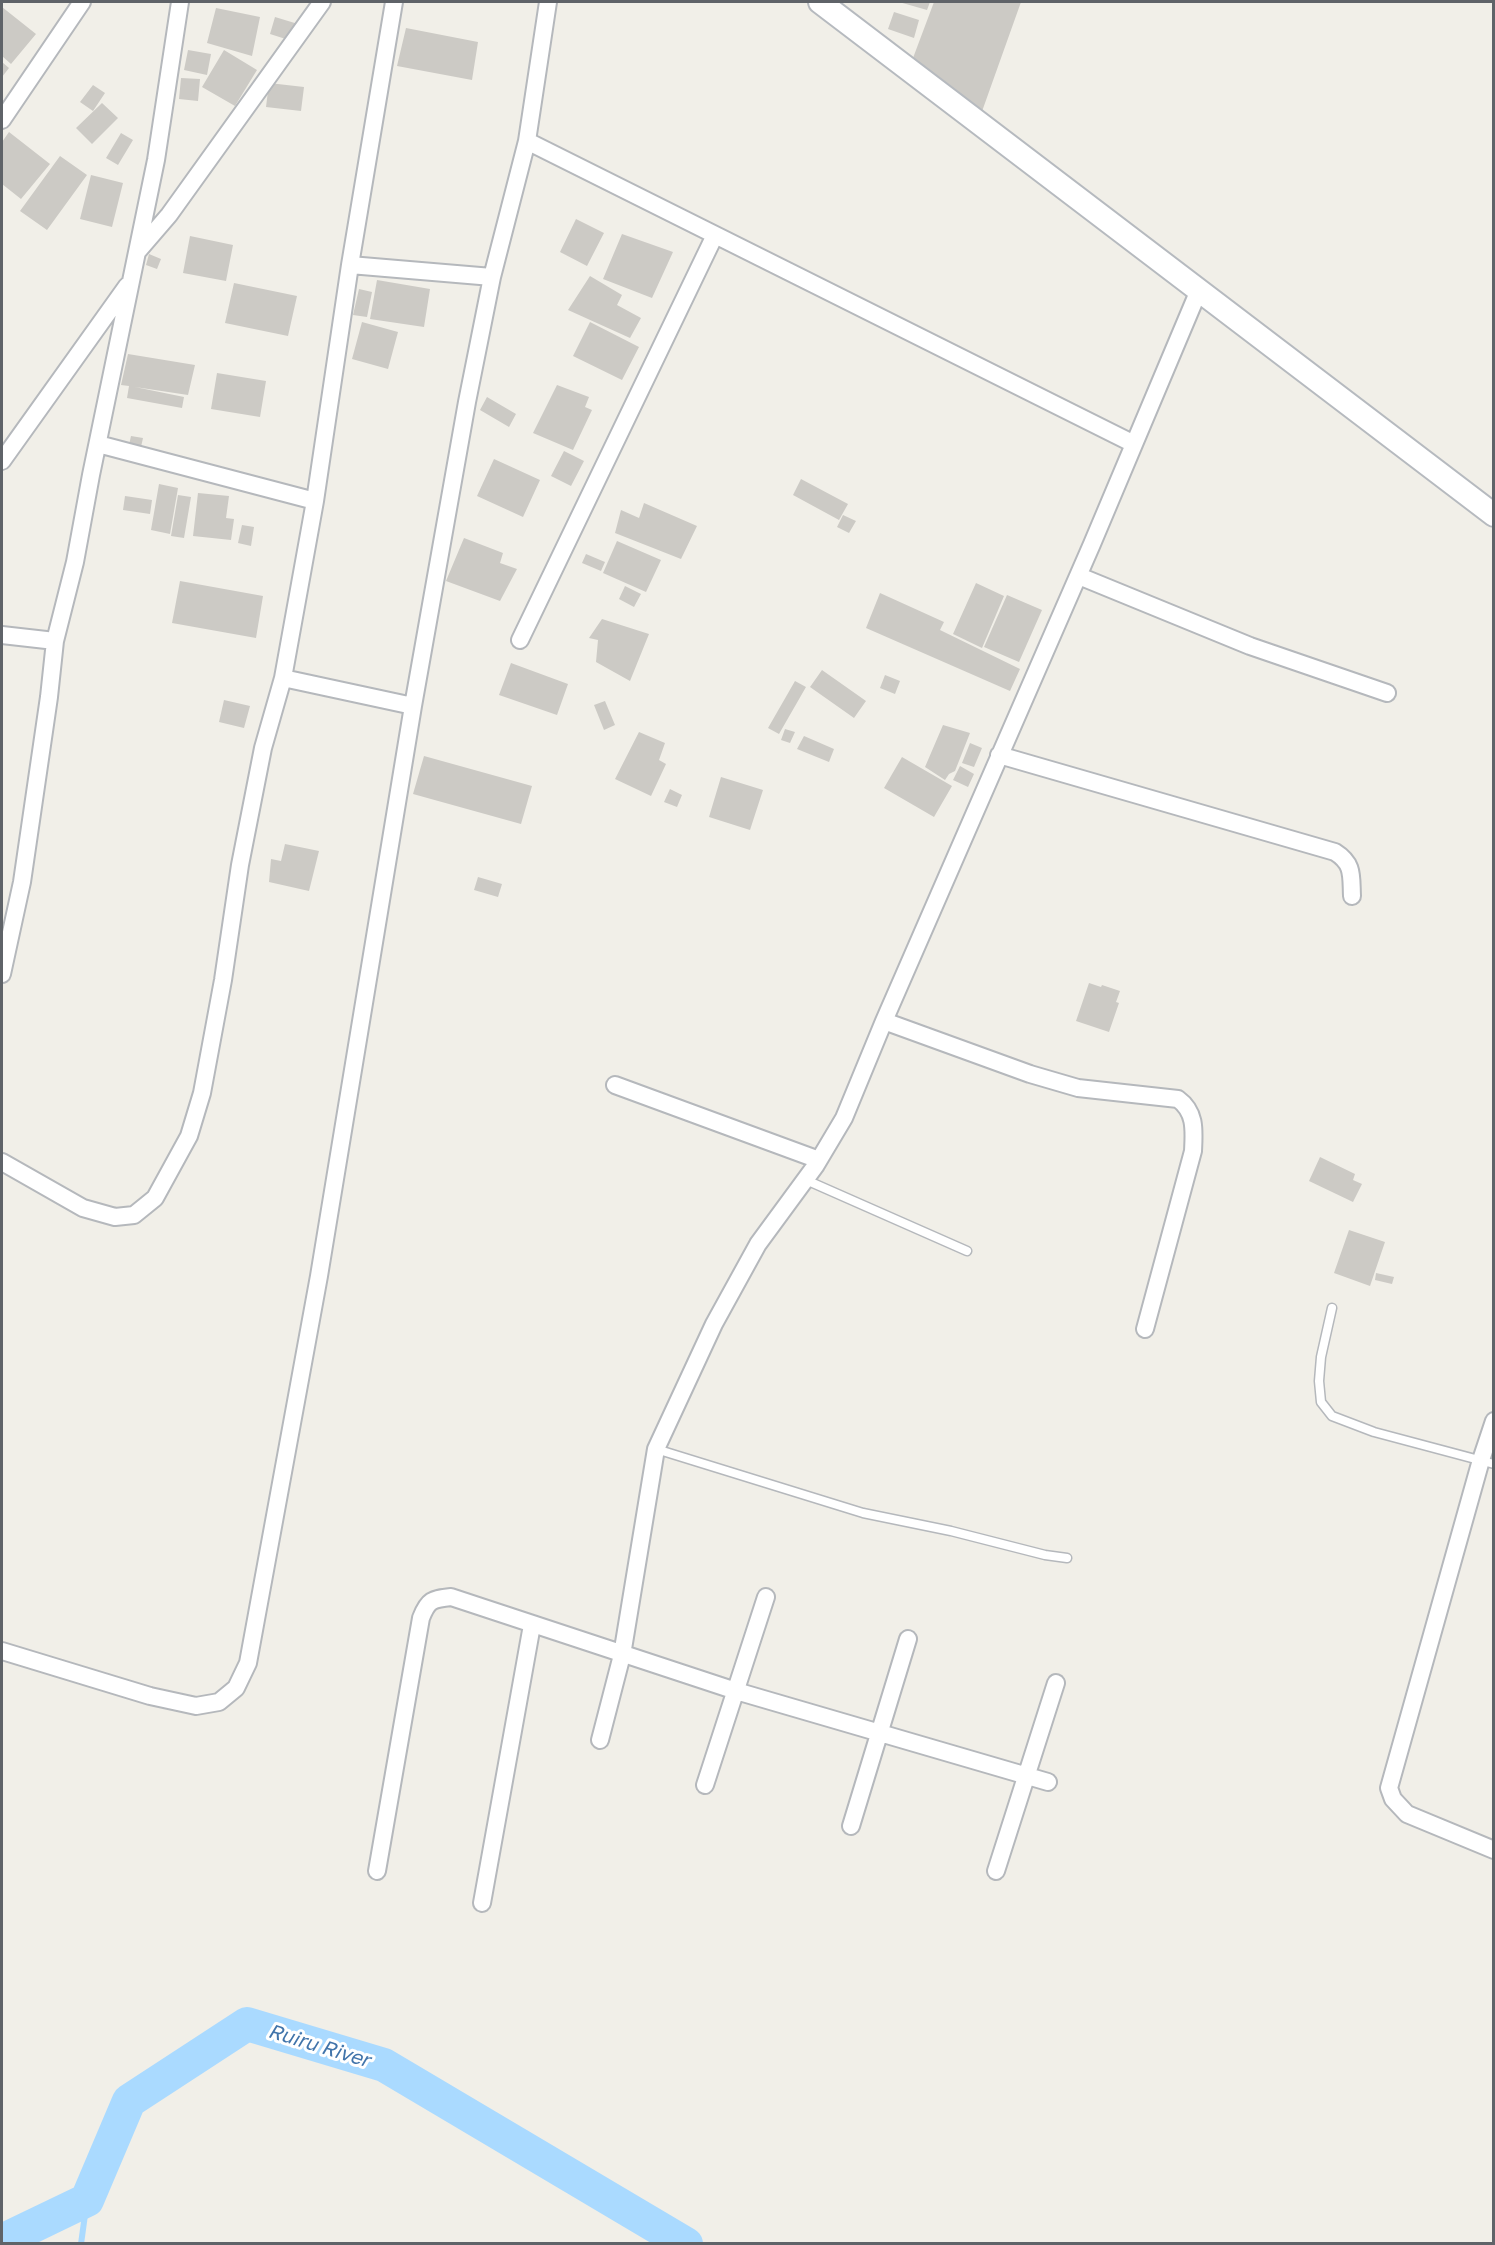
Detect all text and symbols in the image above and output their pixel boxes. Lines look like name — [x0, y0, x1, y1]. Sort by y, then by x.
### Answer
water label: Ruiru River — [265, 2019, 373, 2073]

